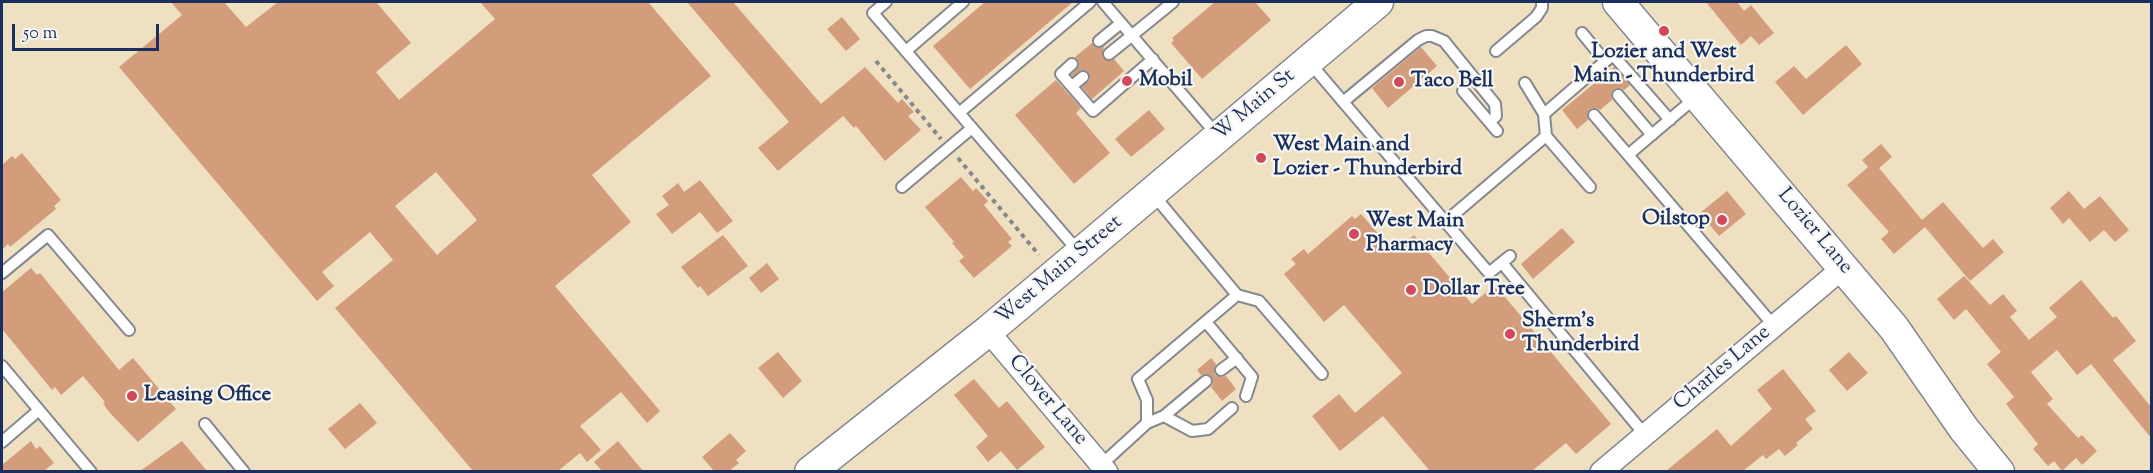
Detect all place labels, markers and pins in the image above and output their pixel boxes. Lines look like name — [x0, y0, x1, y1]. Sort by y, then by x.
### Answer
marker: Lozier and West Main - Thunderbird — [1657, 24, 1671, 38]
place label: Lozier and West Main - Thunderbird — [1574, 40, 1754, 90]
place label: Mobil — [1139, 68, 1193, 94]
place label: Taco Bell — [1411, 69, 1493, 95]
marker: Mobil — [1120, 74, 1134, 88]
marker: Taco Bell — [1392, 75, 1406, 89]
place label: West Main and Lozier - Thunderbird — [1273, 133, 1462, 183]
marker: West Main and Lozier - Thunderbird — [1254, 151, 1268, 165]
place label: Oilstop — [1642, 207, 1710, 233]
place label: West Main Pharmacy — [1366, 209, 1464, 259]
marker: Oilstop — [1715, 213, 1729, 227]
marker: West Main Pharmacy — [1347, 227, 1361, 241]
place label: Dollar Tree — [1423, 277, 1525, 303]
marker: Dollar Tree — [1404, 283, 1418, 297]
place label: Sherm's Thunderbird — [1522, 309, 1639, 359]
marker: Sherm's Thunderbird — [1503, 327, 1517, 341]
place label: Leasing Office — [144, 383, 271, 409]
marker: Leasing Office — [125, 389, 139, 403]

